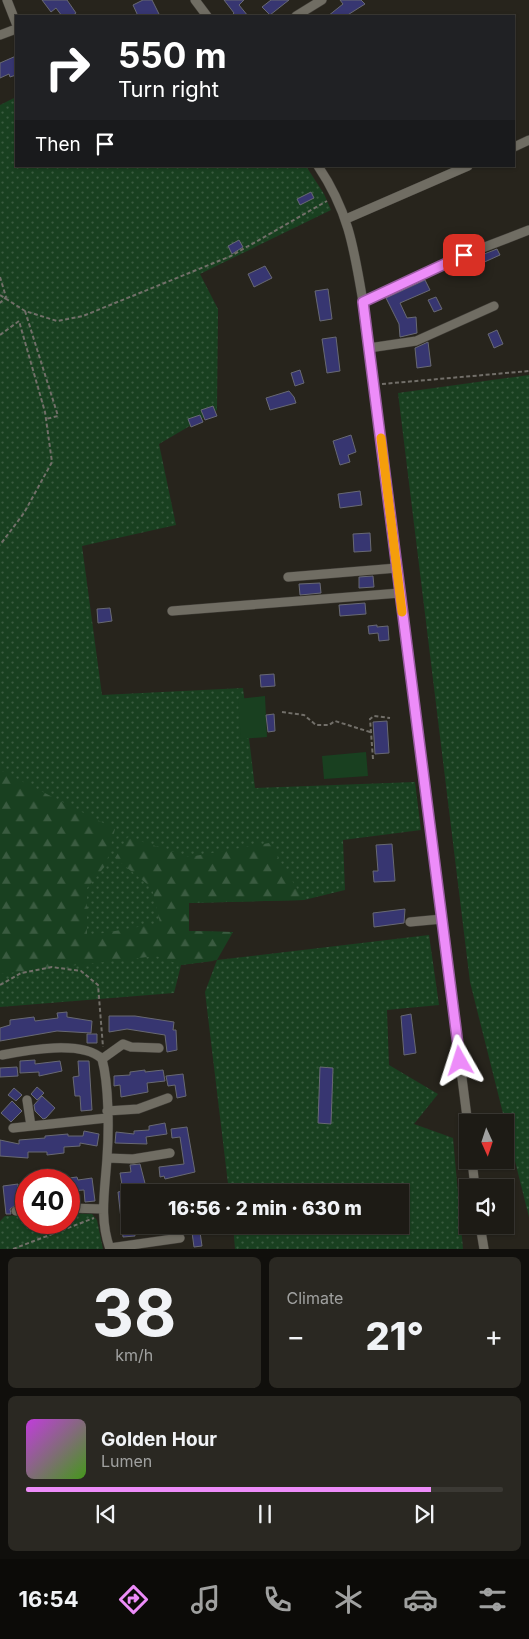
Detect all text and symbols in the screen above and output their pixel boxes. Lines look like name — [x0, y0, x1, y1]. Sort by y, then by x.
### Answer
text: 550 m — [118, 34, 227, 76]
icon: right — [35, 35, 100, 100]
text: Turn right — [118, 76, 219, 102]
icon: arrive — [91, 130, 119, 158]
text: Then — [35, 133, 81, 156]
pin — [443, 234, 485, 276]
icon: arrive — [450, 241, 478, 269]
position arrow — [433, 1034, 485, 1086]
north arrow — [459, 1114, 514, 1169]
map controls — [459, 1114, 514, 1234]
speed limit sign: 40 — [15, 1169, 80, 1234]
button: sound — [459, 1179, 514, 1234]
text: 16:56 · 2 min · 630 m — [168, 1197, 362, 1220]
text: 38 — [92, 1273, 176, 1352]
text: Climate — [287, 1288, 343, 1308]
text: 21° — [365, 1313, 424, 1359]
text: − — [287, 1319, 305, 1353]
text: + — [484, 1319, 503, 1353]
text: km/h — [115, 1345, 153, 1365]
text: Golden Hour — [101, 1428, 217, 1451]
text: Lumen — [101, 1451, 152, 1471]
icon: previous — [92, 1500, 120, 1528]
icon: pause — [251, 1500, 279, 1528]
icon: next — [410, 1500, 438, 1528]
icon: directions — [116, 1582, 151, 1617]
icon: music — [188, 1582, 223, 1617]
icon: phone — [260, 1582, 295, 1617]
icon: climate — [331, 1582, 366, 1617]
icon: car — [403, 1582, 438, 1617]
icon: filters — [475, 1582, 510, 1617]
text: 16:54 — [18, 1586, 79, 1612]

